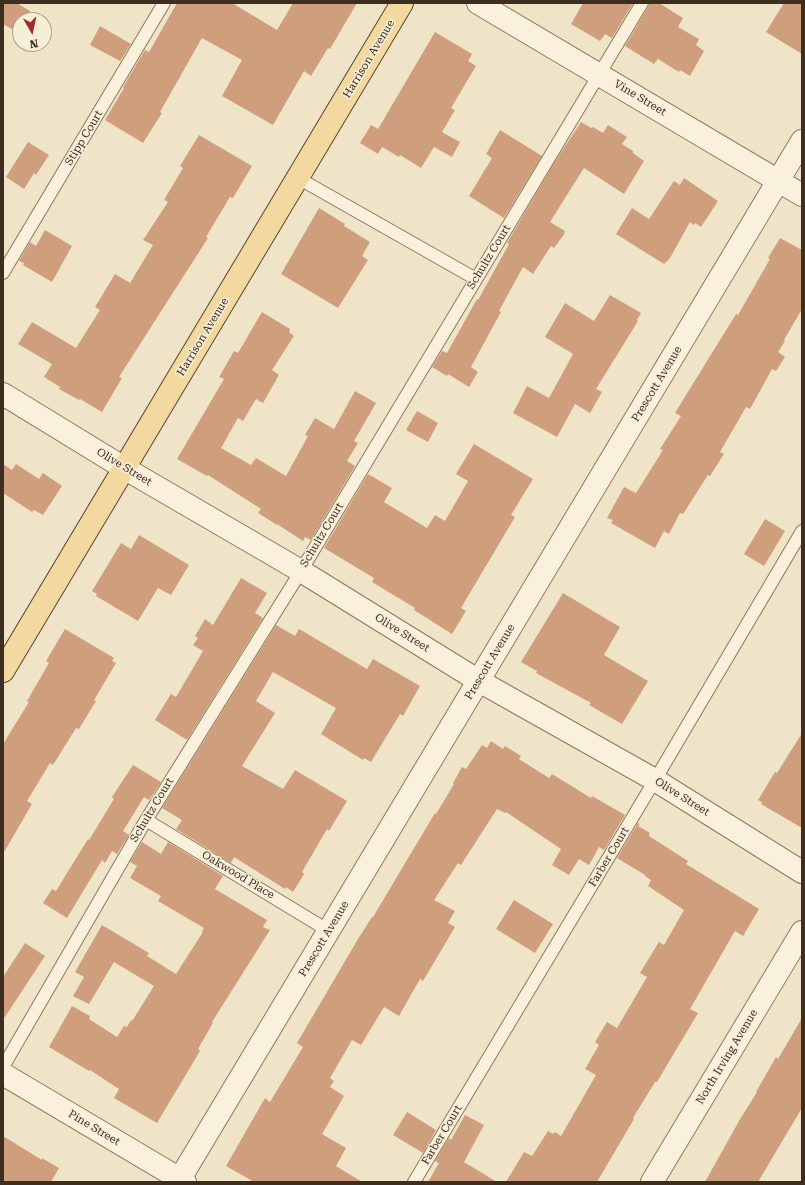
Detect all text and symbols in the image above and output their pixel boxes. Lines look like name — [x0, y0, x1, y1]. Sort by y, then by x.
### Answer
north arrow — [12, 12, 52, 52]
street label: Harrison Avenue — [340, 18, 398, 100]
text: N — [29, 36, 39, 50]
street label: Vine Street — [611, 77, 669, 119]
street label: Stipp Court — [62, 108, 106, 168]
street label: Schultz Court — [465, 222, 513, 292]
street label: Harrison Avenue — [174, 296, 232, 378]
street label: Prescott Avenue — [629, 344, 685, 424]
street label: Olive Street — [94, 445, 154, 489]
street label: Schultz Court — [298, 500, 346, 570]
street label: Olive Street — [372, 611, 432, 655]
street label: Prescott Avenue — [462, 622, 518, 702]
street label: Schultz Court — [128, 775, 176, 845]
street label: Olive Street — [652, 775, 712, 819]
street label: Farber Court — [586, 825, 632, 889]
street label: Oakwood Place — [199, 848, 277, 902]
street label: Prescott Avenue — [296, 899, 352, 979]
street label: North Irving Avenue — [693, 1007, 761, 1107]
street label: Farber Court — [419, 1103, 465, 1167]
street label: Pine Street — [66, 1107, 122, 1149]

